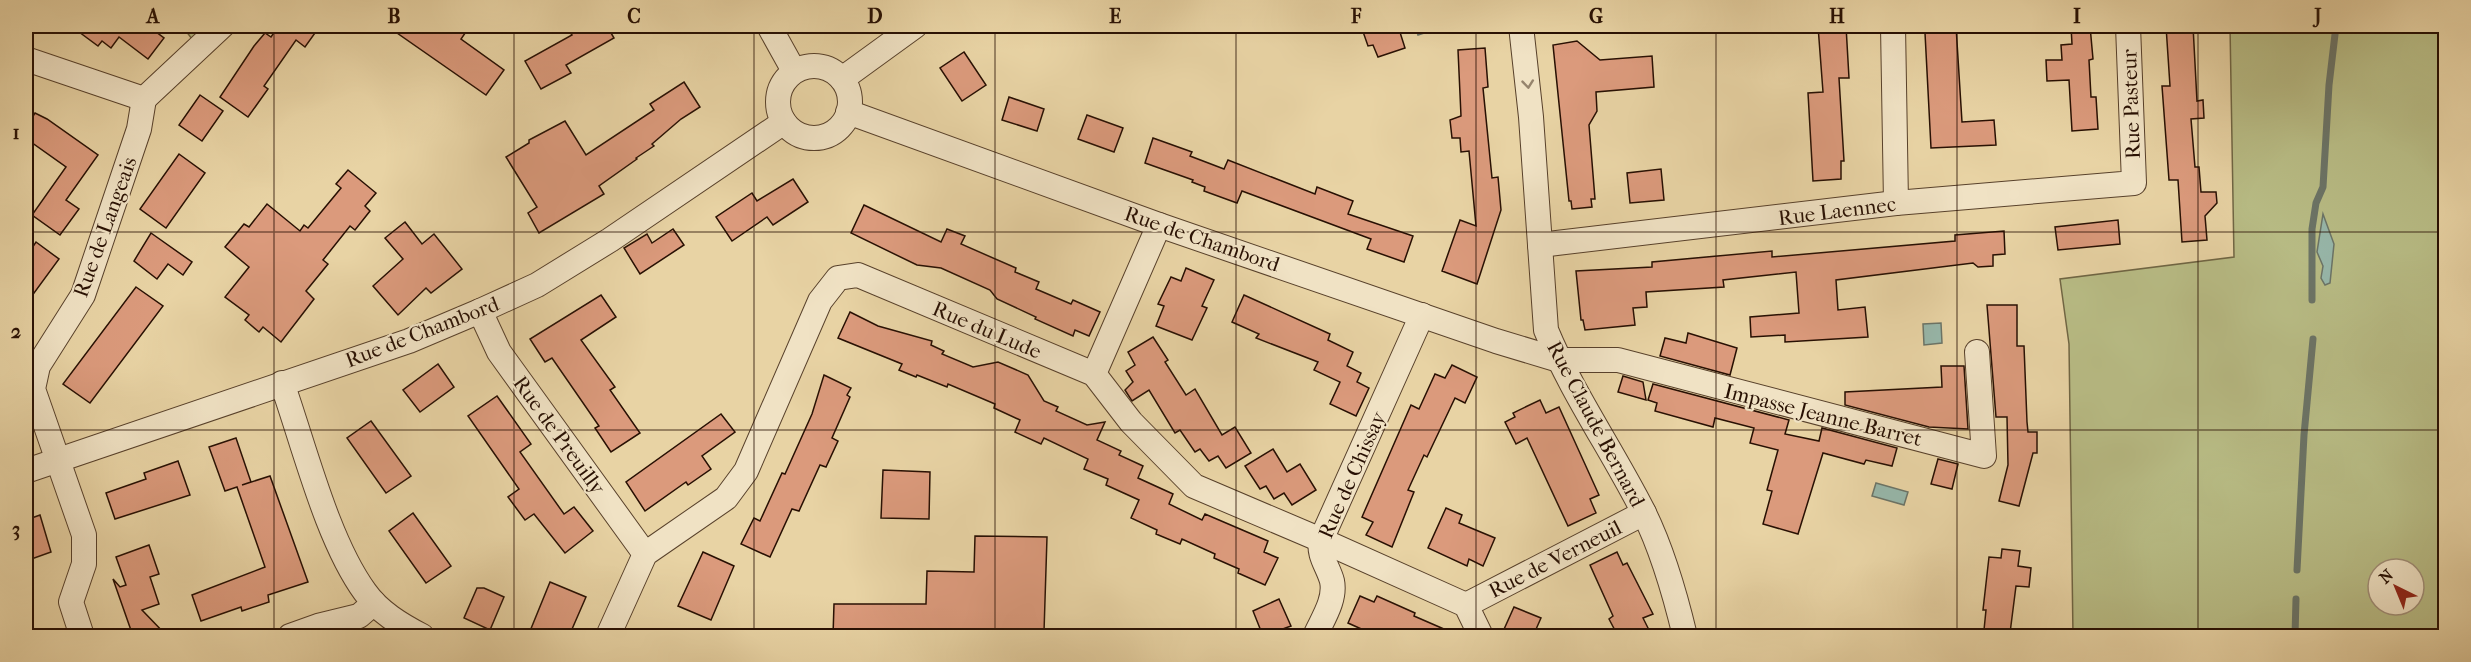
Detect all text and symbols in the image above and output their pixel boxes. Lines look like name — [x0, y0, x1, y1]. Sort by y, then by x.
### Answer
text: A — [145, 5, 161, 28]
text: B — [387, 5, 401, 28]
text: C — [627, 5, 641, 28]
text: D — [867, 5, 883, 28]
text: E — [1109, 5, 1121, 28]
text: F — [1350, 5, 1362, 28]
text: G — [1589, 5, 1603, 28]
text: H — [1829, 5, 1845, 28]
text: I — [2073, 5, 2081, 28]
text: J — [2312, 5, 2322, 28]
street label: Rue Pasteur — [2117, 48, 2145, 159]
one-way arrow — [1521, 79, 1534, 88]
text: 1 — [12, 121, 20, 144]
street label: Rue de Langeais — [68, 153, 142, 301]
street label: Rue Laennec — [1777, 192, 1897, 230]
street label: Rue de Chambord — [1121, 201, 1283, 277]
street label: Rue de Chambord — [342, 291, 503, 372]
street label: Rue du Lude — [929, 296, 1045, 364]
text: 2 — [11, 320, 21, 343]
street label: Rue Claude Bernard — [1542, 337, 1650, 511]
street label: Rue de Preuilly — [508, 371, 610, 499]
street label: Impasse Jeanne Barret — [1722, 379, 1925, 451]
street label: Rue de Chissay — [1313, 407, 1391, 542]
street label: Rue de Verneuil — [1485, 515, 1626, 603]
text: 3 — [12, 518, 20, 541]
north arrow — [2366, 557, 2426, 617]
text: N — [2375, 565, 2398, 587]

